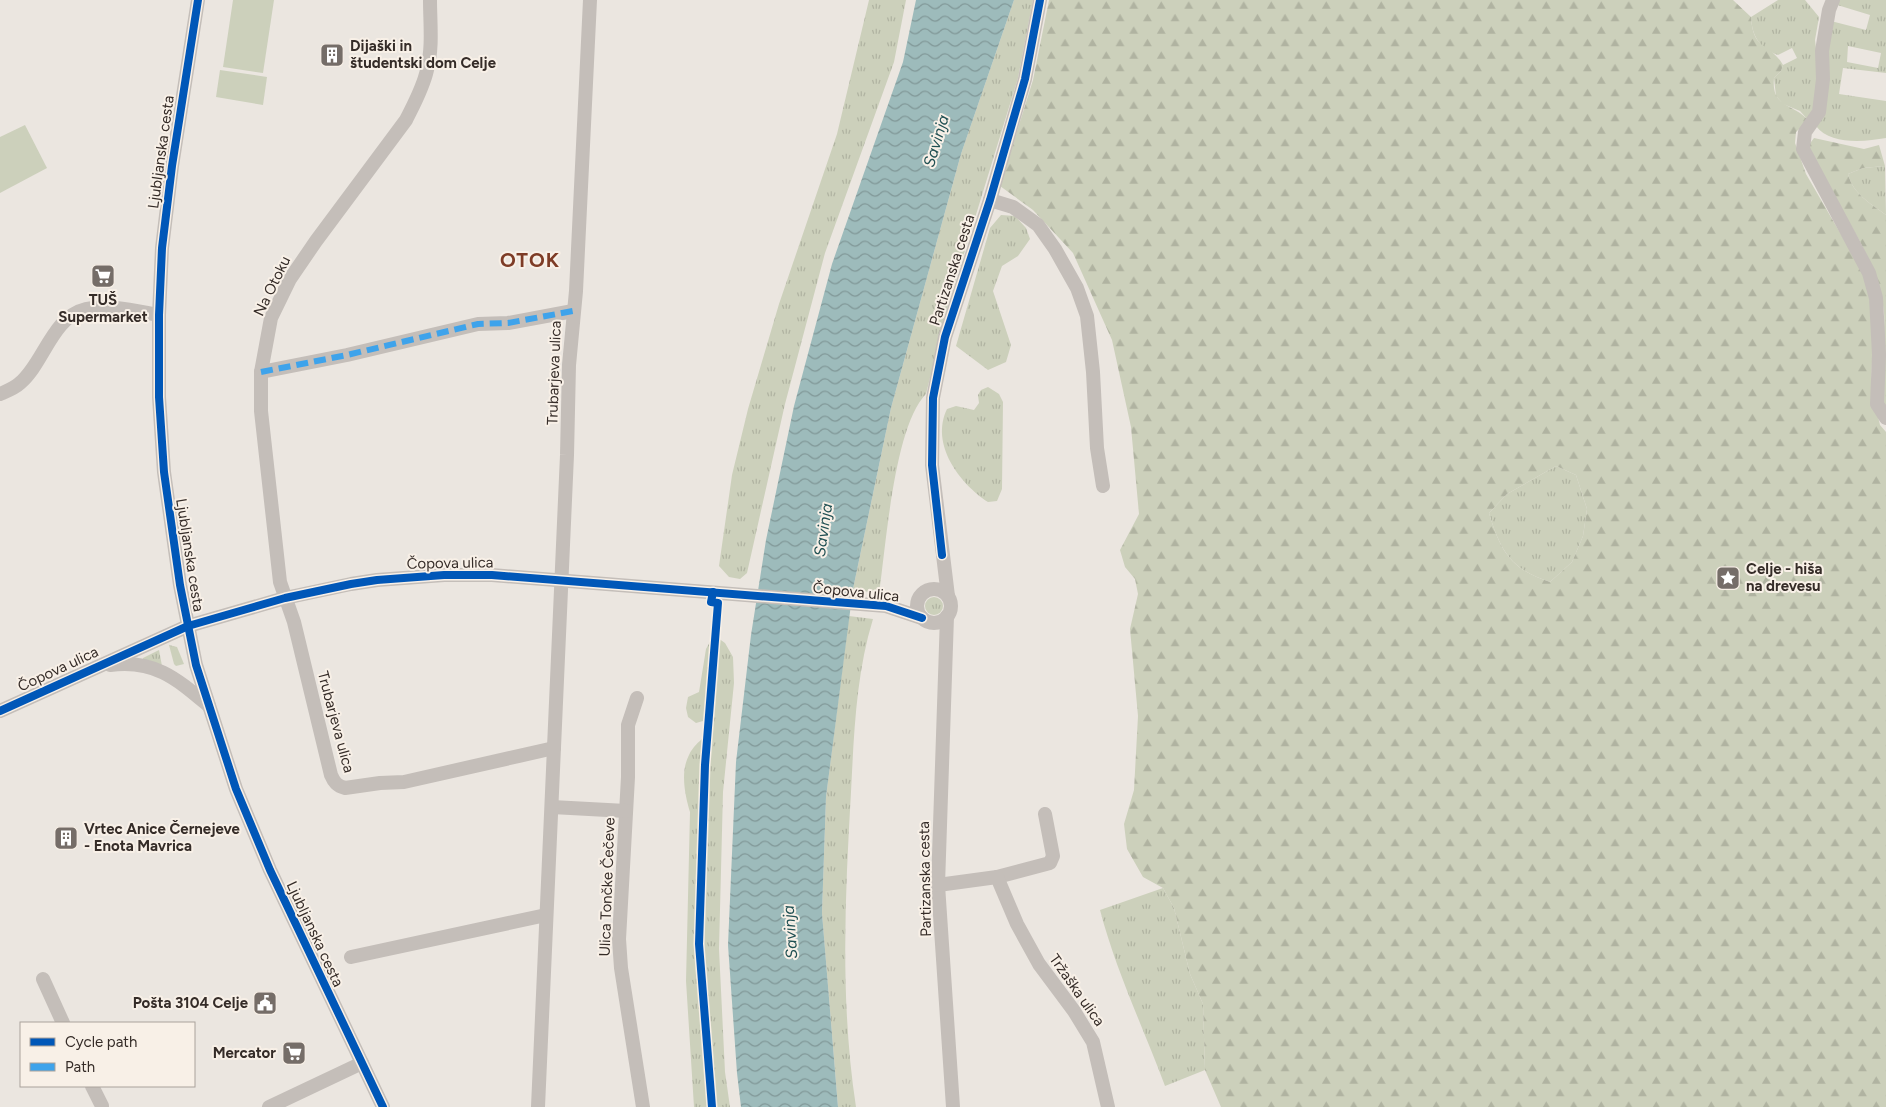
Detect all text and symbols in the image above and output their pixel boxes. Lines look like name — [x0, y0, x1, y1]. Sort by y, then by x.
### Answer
place label: Dijaški in študentski dom Celje — [350, 37, 497, 72]
building icon: Dijaški in študentski dom Celje — [319, 42, 345, 68]
street label: Ljubljanska cesta — [144, 94, 178, 210]
water label: Savinja — [919, 113, 953, 169]
street label: Partizanska cesta — [926, 212, 978, 328]
district label: OTOK — [500, 248, 560, 272]
street label: Na Otoku — [250, 253, 294, 319]
supermarket icon: TUŠ Supermarket — [90, 263, 116, 289]
place label: TUŠ Supermarket — [58, 291, 148, 326]
street label: Trubarjeva ulica — [543, 320, 565, 426]
street label: Ljubljanska cesta — [172, 497, 208, 613]
water label: Savinja — [810, 502, 836, 558]
street label: Čopova ulica — [406, 553, 494, 573]
place label: Celje - hiša na drevesu — [1746, 560, 1823, 595]
place icon: Celje - hiša na drevesu — [1715, 565, 1741, 591]
street label: Čopova ulica — [812, 579, 900, 605]
street label: Čopova ulica — [15, 643, 101, 695]
street label: Trubarjeva ulica — [314, 669, 358, 775]
street label: Ulica Tončke Čečeve — [596, 817, 618, 957]
place label: Vrtec Anice Černejeve - Enota Mavrica — [84, 820, 241, 855]
street label: Partizanska cesta — [915, 821, 935, 937]
building icon: Vrtec Anice Černejeve - Enota Mavrica — [53, 825, 79, 851]
street label: Ljubljanska cesta — [283, 878, 347, 990]
water label: Savinja — [779, 905, 801, 959]
street label: Tržaška ulica — [1046, 950, 1108, 1030]
public building icon: Pošta 3104 Celje — [252, 990, 278, 1016]
place label: Pošta 3104 Celje — [133, 994, 249, 1012]
legend — [20, 1022, 195, 1087]
text: Cycle path — [65, 1033, 137, 1051]
supermarket icon: Mercator — [281, 1040, 307, 1066]
place label: Mercator — [213, 1044, 276, 1062]
text: Path — [65, 1058, 95, 1076]

